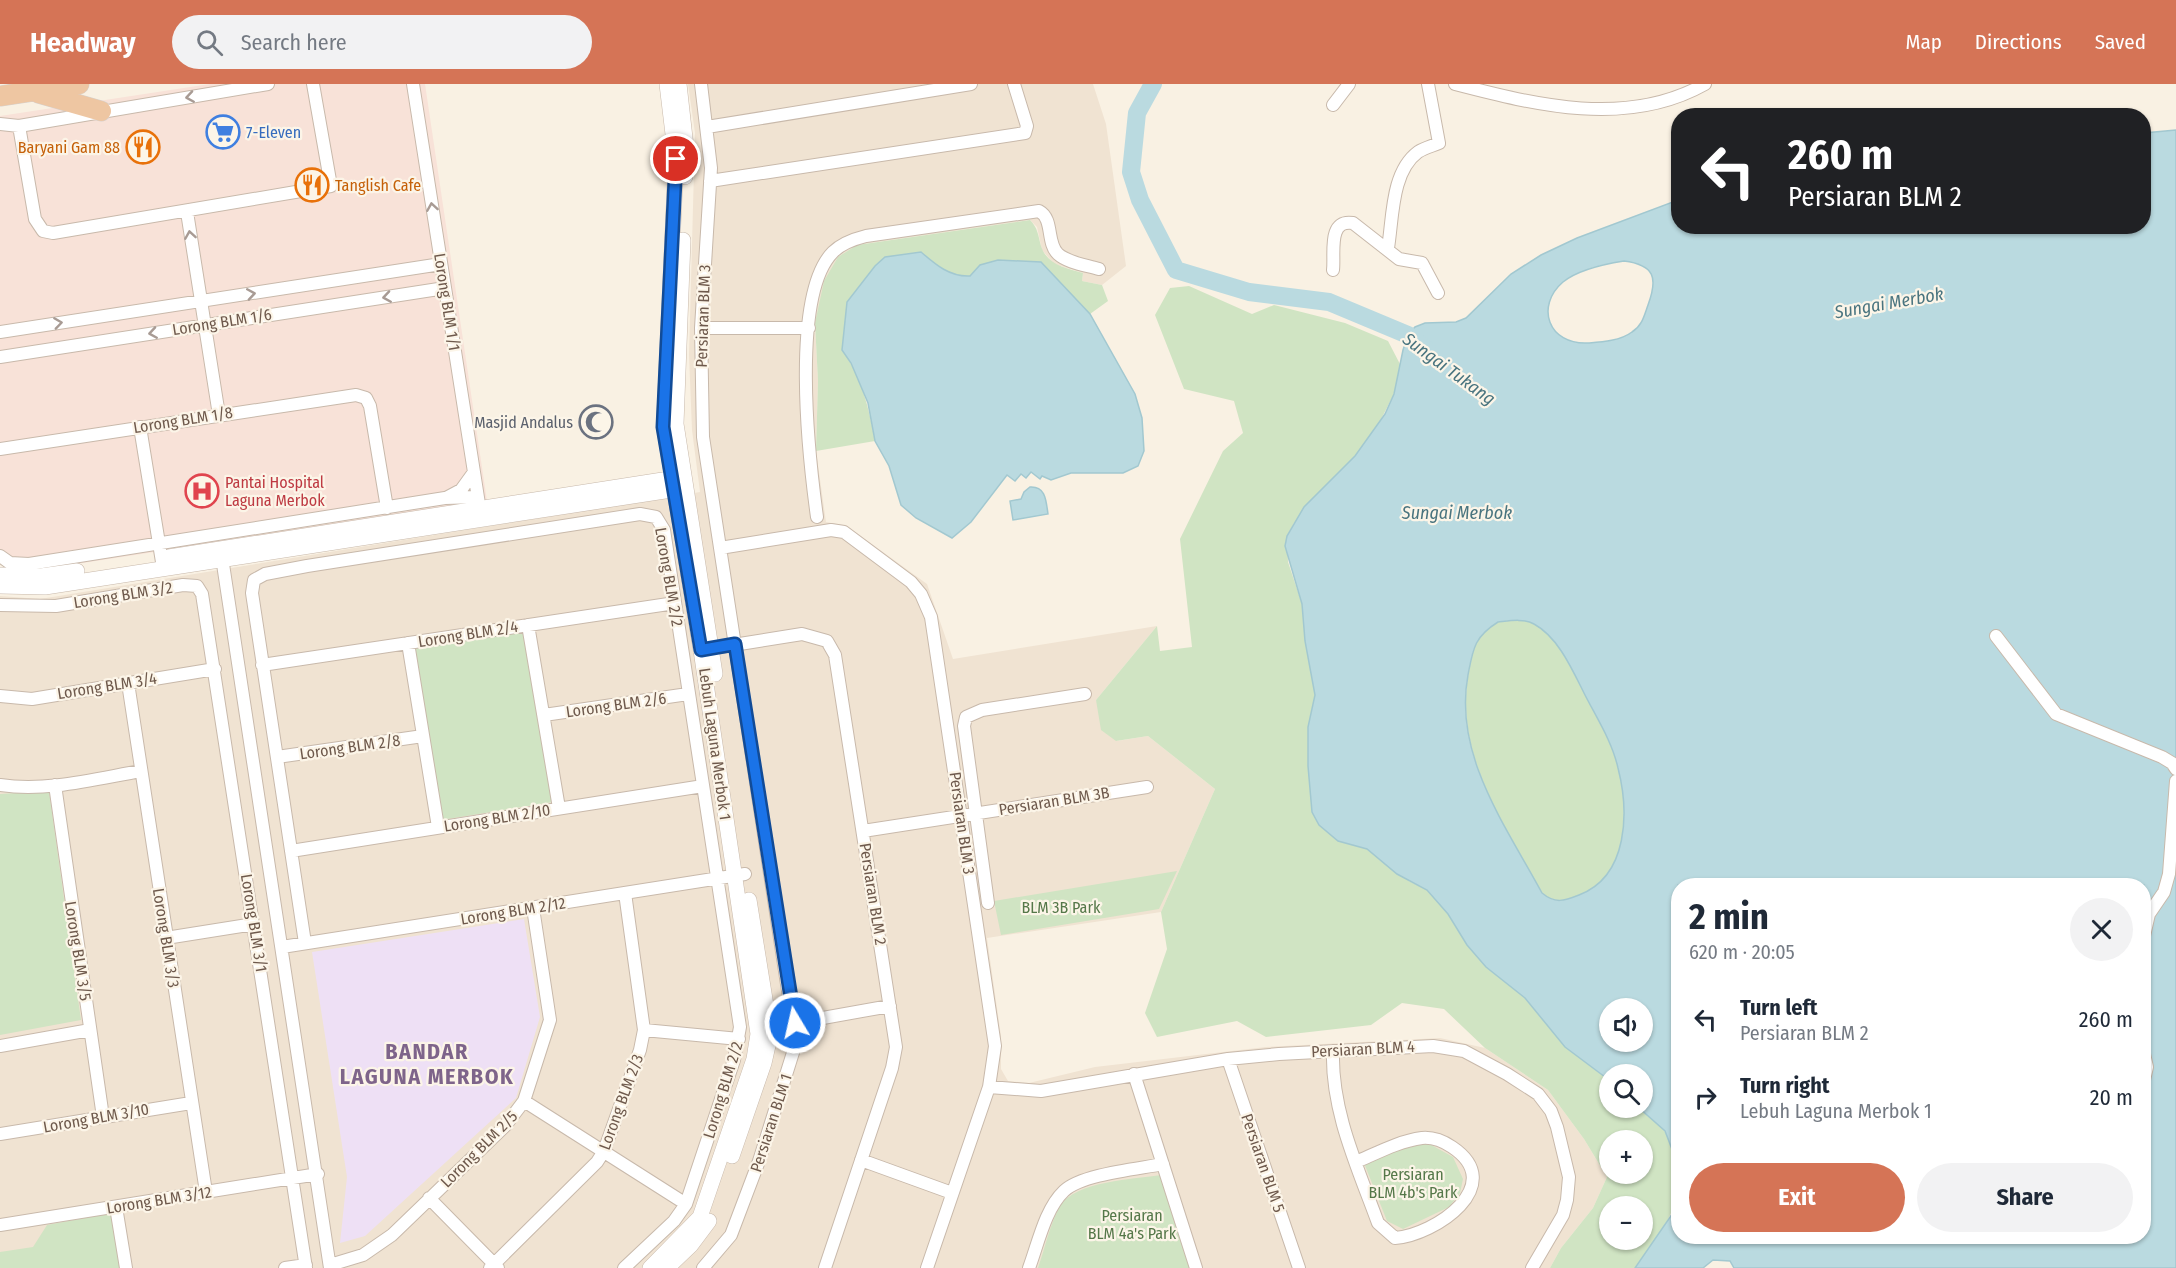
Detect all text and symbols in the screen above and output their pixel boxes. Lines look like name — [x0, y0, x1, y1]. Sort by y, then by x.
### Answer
search box — [172, 15, 592, 69]
text: Headway — [30, 26, 136, 59]
icon: search — [193, 26, 226, 59]
text: Search here — [241, 29, 347, 56]
text: Map — [1905, 29, 1942, 55]
text: Directions — [1975, 29, 2062, 55]
text: Saved — [2095, 29, 2146, 55]
one-way arrow — [185, 90, 194, 102]
supermarket icon: 7-Eleven — [205, 114, 241, 150]
place label: 7-Eleven — [246, 123, 301, 142]
restaurant icon: Baryani Gam 88 — [125, 129, 161, 165]
text: 260 m — [1788, 130, 1893, 180]
icon: left — [1689, 132, 1767, 210]
pin — [650, 133, 701, 184]
place label: Baryani Gam 88 — [18, 138, 120, 157]
icon: arrive — [659, 142, 692, 175]
restaurant icon: Tanglish Cafe — [294, 167, 330, 203]
place label: Tanglish Cafe — [335, 176, 421, 195]
text: Persiaran BLM 2 — [1788, 181, 1962, 213]
one-way arrow — [427, 202, 439, 211]
one-way arrow — [184, 230, 197, 240]
street label: Lorong BLM 1/1 — [430, 252, 464, 352]
street label: Persiaran BLM 3 — [692, 264, 714, 368]
water label: Sungai Merbok — [1832, 283, 1945, 324]
one-way arrow — [246, 289, 255, 301]
one-way arrow — [382, 290, 391, 302]
street label: Lorong BLM 1/6 — [171, 305, 273, 339]
one-way arrow — [53, 318, 62, 330]
one-way arrow — [148, 326, 157, 338]
water label: Sungai Tukang — [1398, 327, 1500, 410]
street label: Lorong BLM 1/8 — [132, 403, 234, 437]
mosque icon: Masjid Andalus — [578, 404, 614, 440]
place label: Masjid Andalus — [474, 413, 573, 432]
hospital icon: Pantai Hospital Laguna Merbok — [184, 473, 220, 509]
place label: Pantai Hospital Laguna Merbok — [225, 473, 325, 510]
water label: Sungai Merbok — [1401, 502, 1512, 524]
street label: Lorong BLM 2/2 — [651, 526, 687, 628]
street label: Lorong BLM 3/2 — [72, 578, 174, 612]
street label: Lorong BLM 2/4 — [417, 617, 519, 651]
street label: Lebuh Laguna Merbok 1 — [695, 667, 735, 821]
street label: Lorong BLM 3/4 — [56, 669, 158, 703]
street label: Lorong BLM 2/6 — [565, 689, 668, 721]
street label: Lorong BLM 2/8 — [298, 731, 402, 763]
street label: Persiaran BLM 3 — [945, 771, 979, 875]
street label: Persiaran BLM 3B — [997, 783, 1111, 819]
street label: Lorong BLM 2/10 — [442, 800, 552, 836]
street label: Persiaran BLM 2 — [856, 842, 890, 946]
street label: Lorong BLM 3/1 — [237, 873, 271, 973]
street label: Lorong BLM 3/3 — [149, 887, 183, 989]
street label: Lorong BLM 2/12 — [459, 893, 567, 929]
text: 2 min — [1689, 895, 1769, 939]
park label: BLM 3B Park — [1022, 898, 1101, 917]
button: close — [2070, 898, 2133, 961]
street label: Lorong BLM 3/5 — [61, 900, 95, 1002]
text: 620 m · 20:05 — [1689, 940, 1795, 964]
position arrow — [763, 991, 827, 1055]
text: Turn left — [1740, 994, 1818, 1021]
map controls — [1599, 998, 1653, 1250]
button: sound — [1599, 998, 1653, 1052]
icon: left — [1689, 1003, 1722, 1036]
text: 260 m — [2079, 1006, 2133, 1033]
text: Persiaran BLM 2 — [1740, 1021, 1869, 1045]
street label: Persiaran BLM 4 — [1311, 1037, 1415, 1061]
district label: BANDAR LAGUNA MERBOK — [340, 1038, 514, 1090]
street label: Lorong BLM 2/2 — [699, 1039, 747, 1141]
street label: Lorong BLM 2/3 — [595, 1052, 647, 1152]
button: search — [1599, 1064, 1653, 1118]
street label: Persiaran BLM 1 — [746, 1072, 796, 1174]
text: Turn right — [1740, 1072, 1829, 1099]
icon: right — [1689, 1081, 1722, 1114]
text: 20 m — [2090, 1084, 2133, 1111]
street label: Lorong BLM 3/10 — [42, 1099, 150, 1137]
text: Lebuh Laguna Merbok 1 — [1740, 1099, 1932, 1123]
street label: Lorong BLM 2/5 — [437, 1107, 521, 1191]
street label: Persiaran BLM 5 — [1237, 1111, 1289, 1215]
button: + — [1599, 1130, 1653, 1184]
button: Exit — [1689, 1163, 1905, 1232]
button: Share — [1917, 1163, 2133, 1232]
park label: Persiaran BLM 4b's Park — [1369, 1165, 1458, 1202]
street label: Lorong BLM 3/12 — [105, 1182, 213, 1218]
button: − — [1599, 1196, 1653, 1250]
park label: Persiaran BLM 4a's Park — [1088, 1206, 1177, 1243]

